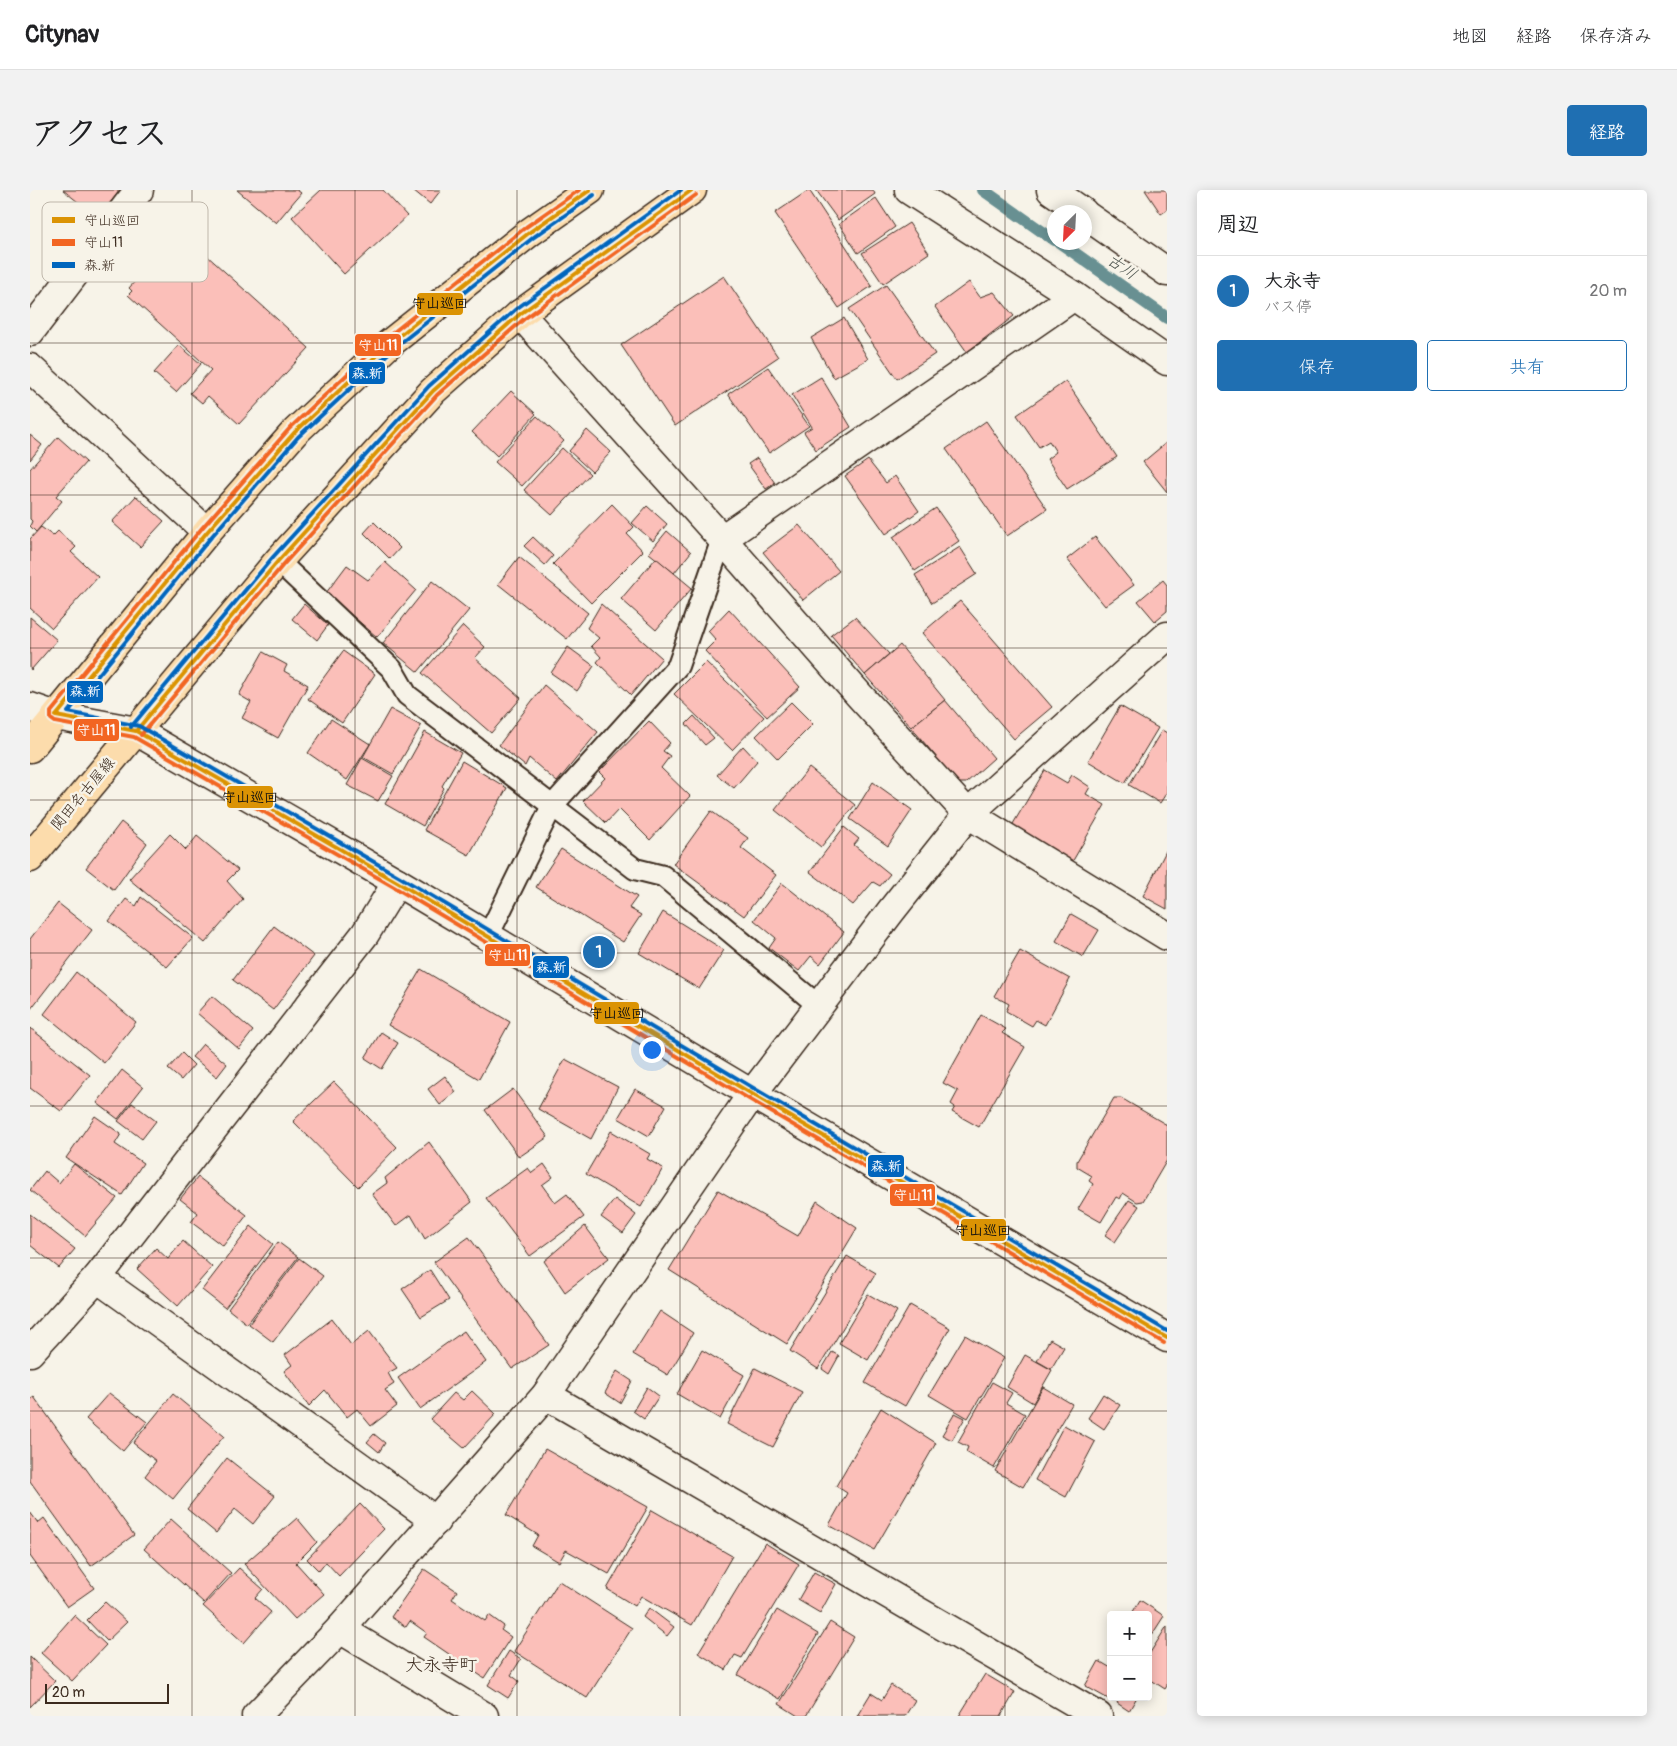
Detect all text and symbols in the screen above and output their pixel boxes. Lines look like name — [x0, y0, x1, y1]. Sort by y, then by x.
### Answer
text: Citynav — [25, 20, 100, 49]
text: 地図 — [1452, 25, 1488, 48]
text: 経路 — [1516, 25, 1552, 48]
text: 保存済み — [1580, 25, 1652, 48]
button: 経路 — [1567, 105, 1647, 156]
text: アクセス — [30, 112, 168, 156]
legend — [42, 202, 208, 282]
north arrow — [1047, 205, 1092, 250]
text: 周辺 — [1217, 211, 1259, 238]
text: 守山巡回 — [84, 212, 140, 229]
text: 守山11 — [84, 234, 123, 251]
water label: 古川 — [1103, 250, 1141, 284]
text: 森.新 — [84, 257, 115, 274]
text: 大永寺 — [1264, 269, 1321, 293]
text: 1 — [1230, 281, 1236, 301]
text: 20 m — [1589, 281, 1627, 301]
line badge: 守山巡回 — [416, 292, 464, 316]
text: 守山巡回 — [412, 295, 468, 312]
text: バス停 — [1264, 297, 1312, 317]
line badge: 守山11 — [354, 333, 402, 357]
text: 守山11 — [359, 337, 397, 354]
button: 保存 — [1217, 340, 1417, 391]
button: 共有 — [1427, 340, 1627, 391]
line badge: 森.新 — [348, 361, 386, 385]
text: 森.新 — [351, 365, 383, 382]
line badge: 森.新 — [66, 680, 104, 704]
text: 森.新 — [69, 683, 101, 700]
line badge: 守山11 — [73, 718, 120, 742]
text: 守山11 — [77, 722, 115, 739]
street label: 関田名古屋線 — [47, 753, 119, 835]
line badge: 守山巡回 — [226, 785, 274, 809]
text: 守山巡回 — [222, 789, 278, 806]
pin: 1 — [583, 933, 615, 971]
line badge: 守山11 — [484, 943, 531, 967]
text: 守山11 — [489, 947, 527, 964]
line badge: 森.新 — [532, 955, 570, 979]
text: 森.新 — [535, 959, 567, 976]
line badge: 守山巡回 — [593, 1001, 640, 1025]
text: 守山巡回 — [589, 1005, 645, 1022]
your location — [639, 1037, 665, 1063]
line badge: 森.新 — [867, 1154, 905, 1178]
text: 森.新 — [870, 1158, 902, 1175]
line badge: 守山11 — [889, 1183, 936, 1207]
text: 守山11 — [894, 1187, 932, 1204]
line badge: 守山巡回 — [960, 1218, 1007, 1242]
text: 守山巡回 — [955, 1222, 1011, 1239]
map controls — [1107, 1611, 1152, 1701]
button: + — [1107, 1611, 1152, 1656]
district label: 大永寺町 — [405, 1654, 477, 1677]
button: − — [1107, 1656, 1152, 1701]
scale bar — [45, 1681, 169, 1704]
text: 20 m — [52, 1684, 85, 1701]

